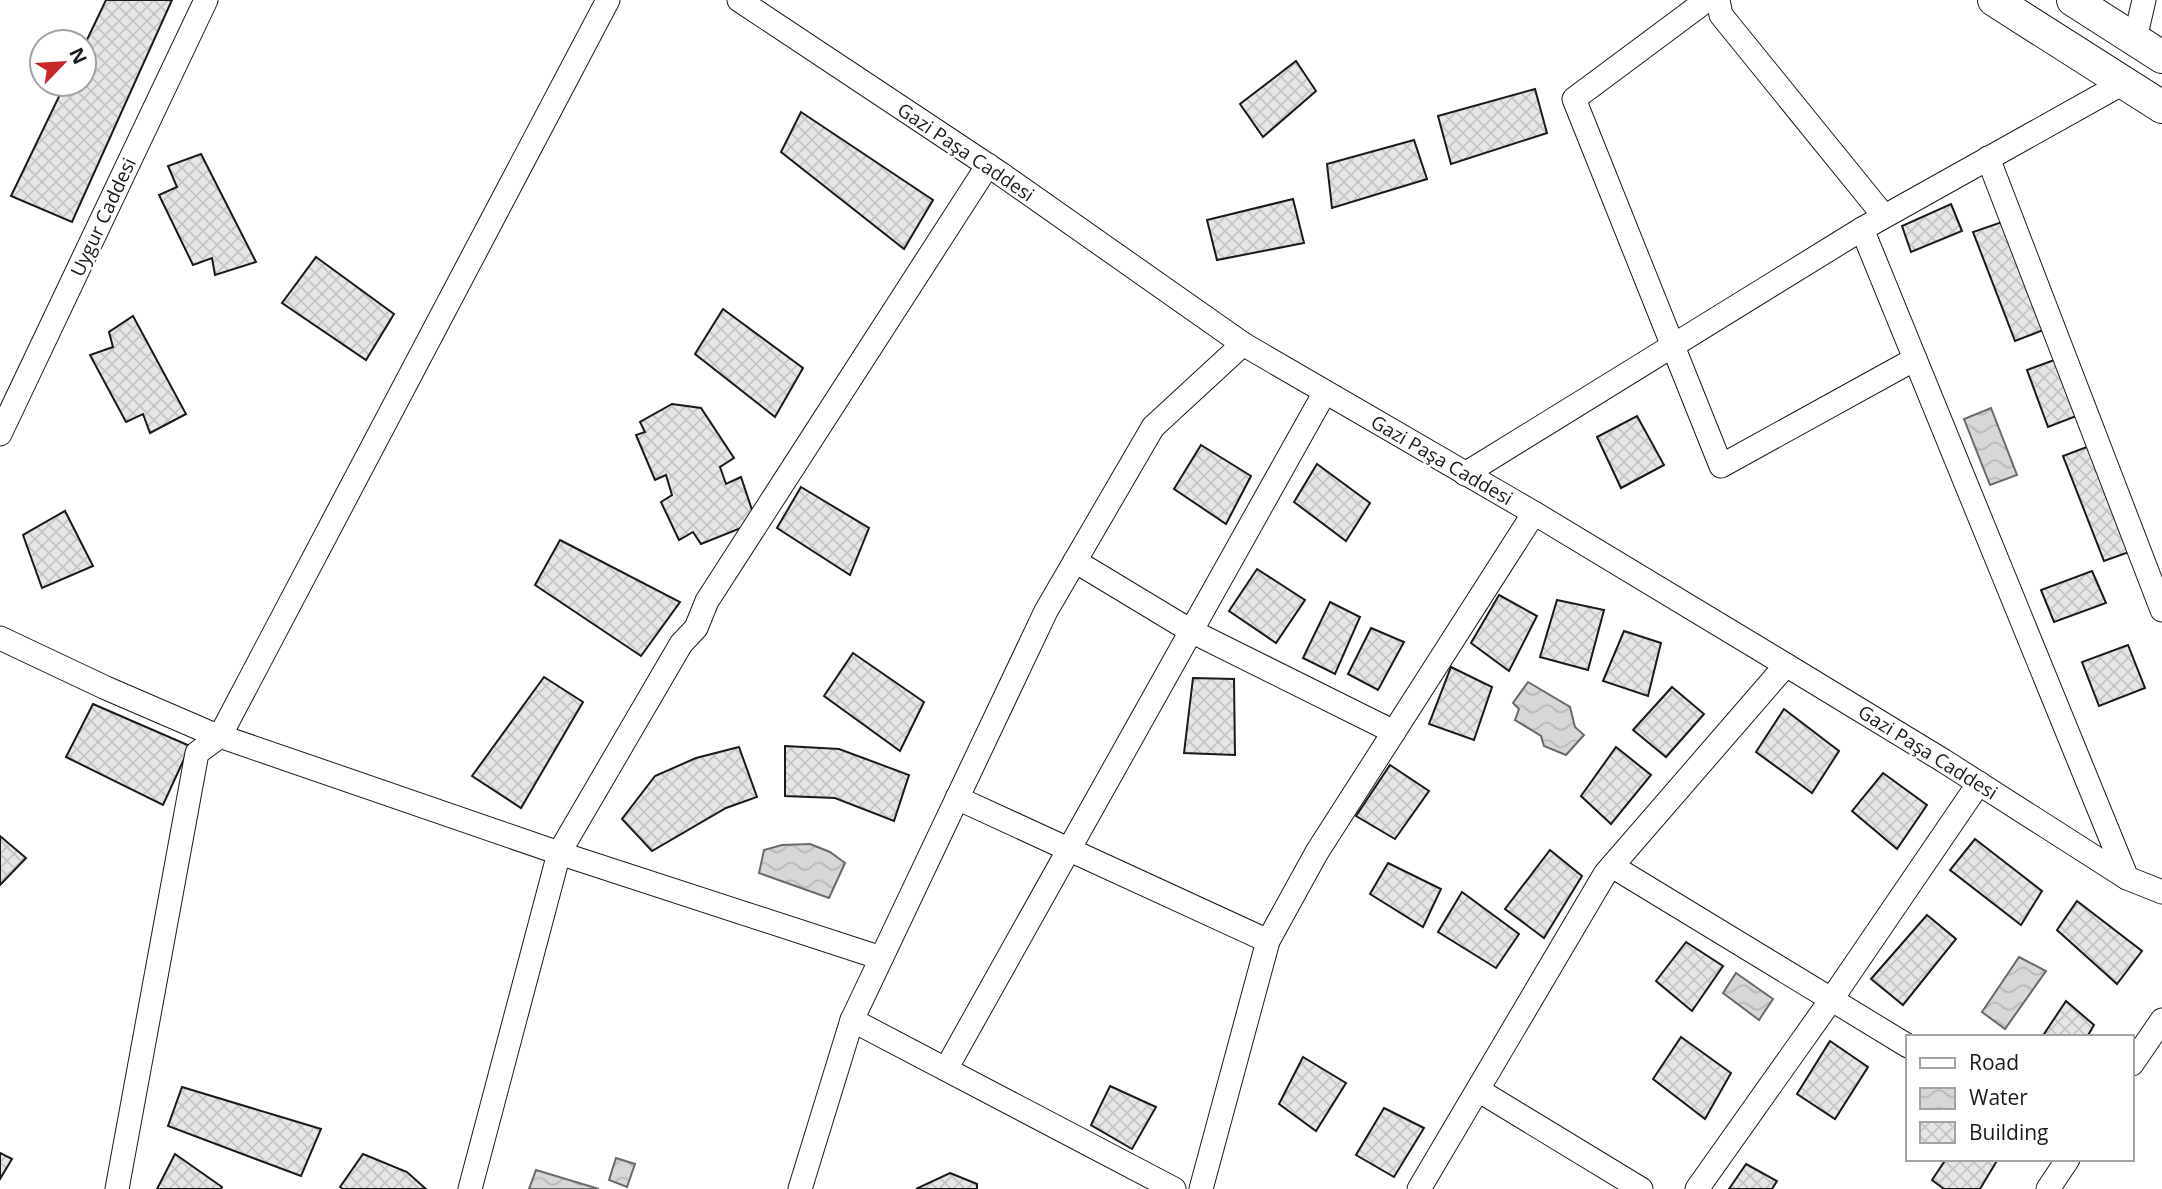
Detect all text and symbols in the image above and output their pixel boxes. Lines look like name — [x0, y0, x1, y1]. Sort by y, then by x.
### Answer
north arrow — [28, 28, 98, 98]
text: N — [63, 43, 93, 68]
street label: Gazi Paşa Caddesi — [892, 97, 1040, 207]
street label: Uygur Caddesi — [64, 153, 142, 281]
street label: Gazi Paşa Caddesi — [1366, 409, 1518, 511]
street label: Gazi Paşa Caddesi — [1853, 699, 2003, 805]
legend — [1906, 1035, 2134, 1161]
text: Road — [1969, 1048, 2019, 1076]
text: Water — [1969, 1083, 2028, 1111]
text: Building — [1969, 1118, 2048, 1146]

